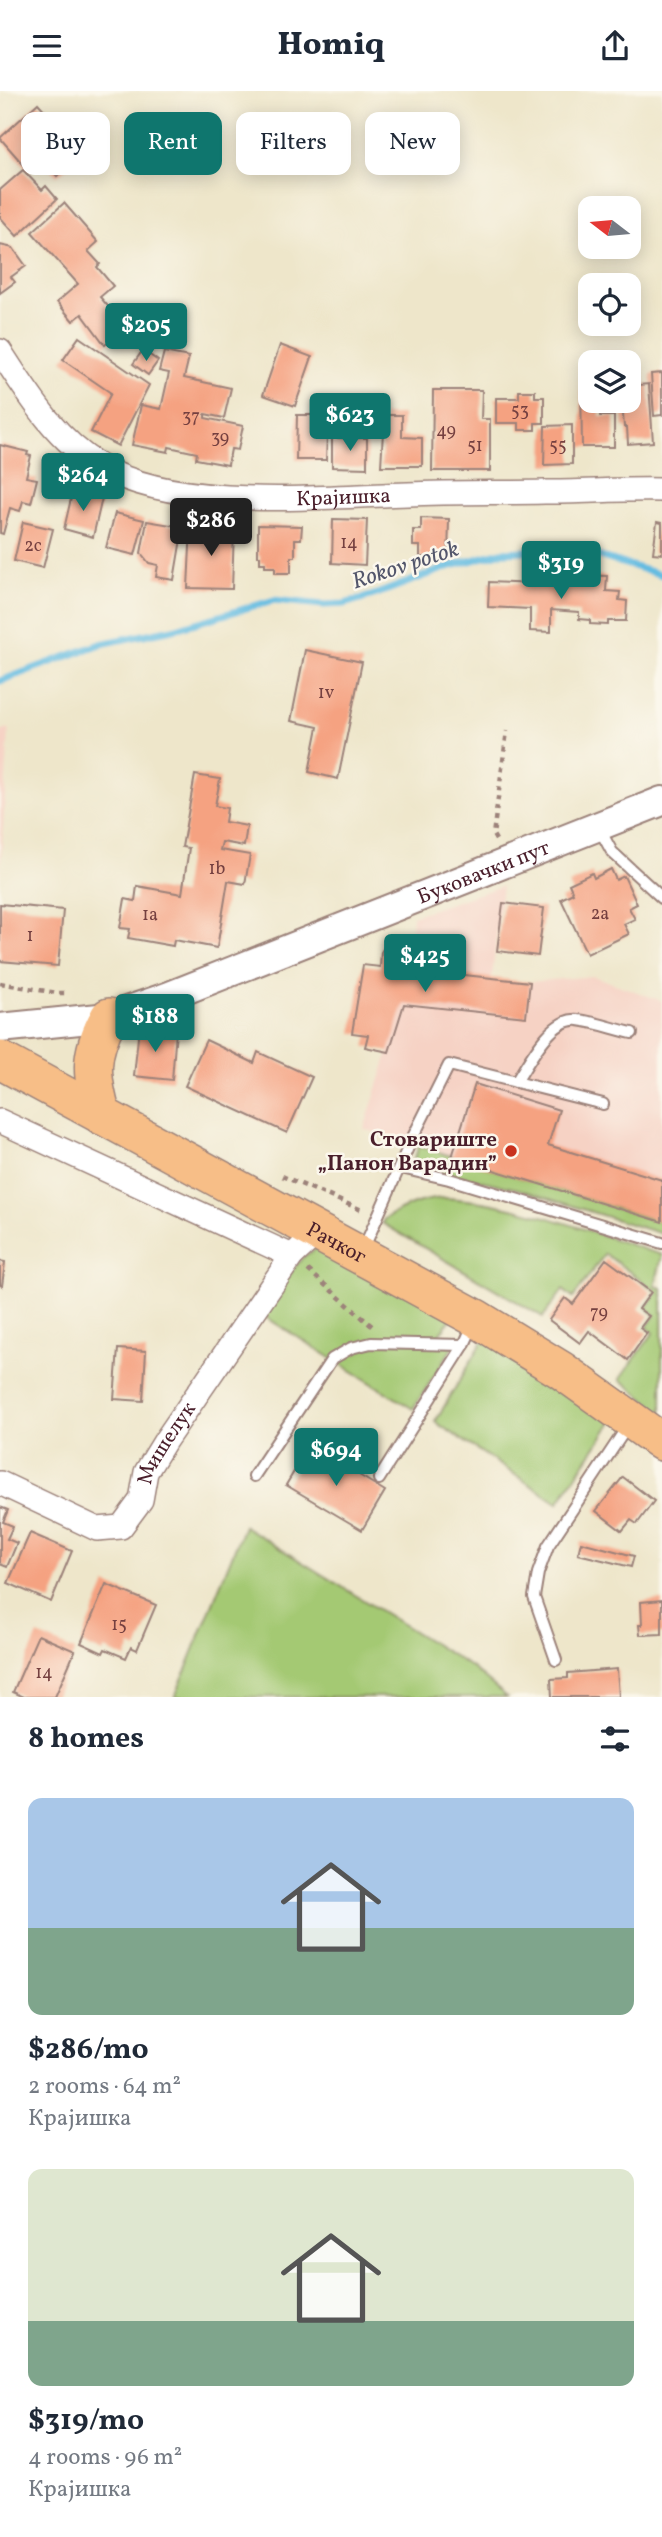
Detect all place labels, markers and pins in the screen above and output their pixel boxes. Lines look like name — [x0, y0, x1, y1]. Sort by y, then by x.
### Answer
pin: $205 — [105, 303, 187, 363]
pin: $623 — [309, 393, 391, 453]
pin: $264 — [42, 453, 124, 513]
pin: $286 — [170, 498, 252, 558]
pin: $319 — [520, 541, 602, 601]
pin: $425 — [384, 935, 466, 994]
pin: $188 — [114, 995, 196, 1054]
place label: Стовариште „Панон Варадин” — [317, 1126, 497, 1179]
marker: Стовариште „Панон Варадин” — [503, 1143, 519, 1159]
pin: $694 — [295, 1429, 377, 1488]

